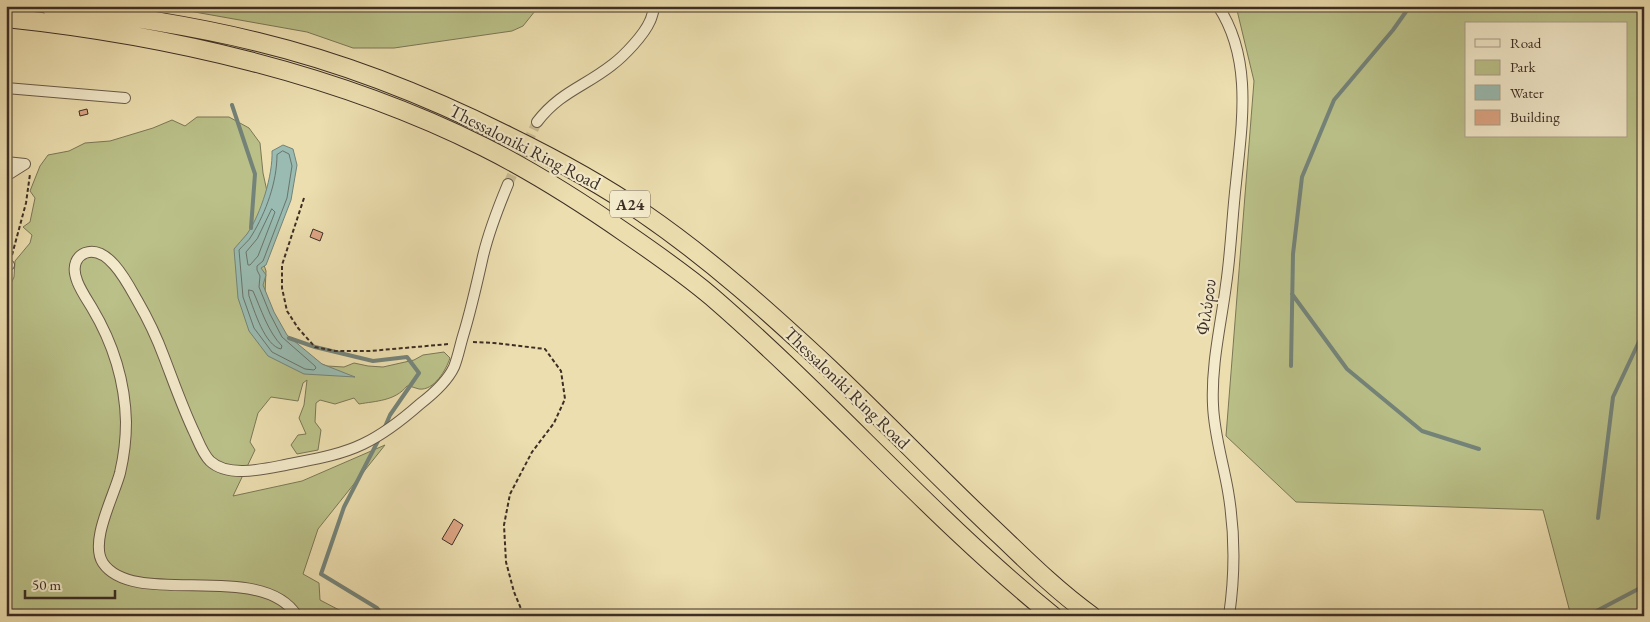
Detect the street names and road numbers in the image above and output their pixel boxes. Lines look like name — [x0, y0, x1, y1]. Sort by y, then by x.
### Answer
street label: Thessaloniki Ring Road — [446, 98, 605, 195]
road number: Α24 — [610, 190, 650, 218]
street label: Φιλύρου — [1190, 277, 1221, 337]
street label: Thessaloniki Ring Road — [779, 321, 916, 454]

